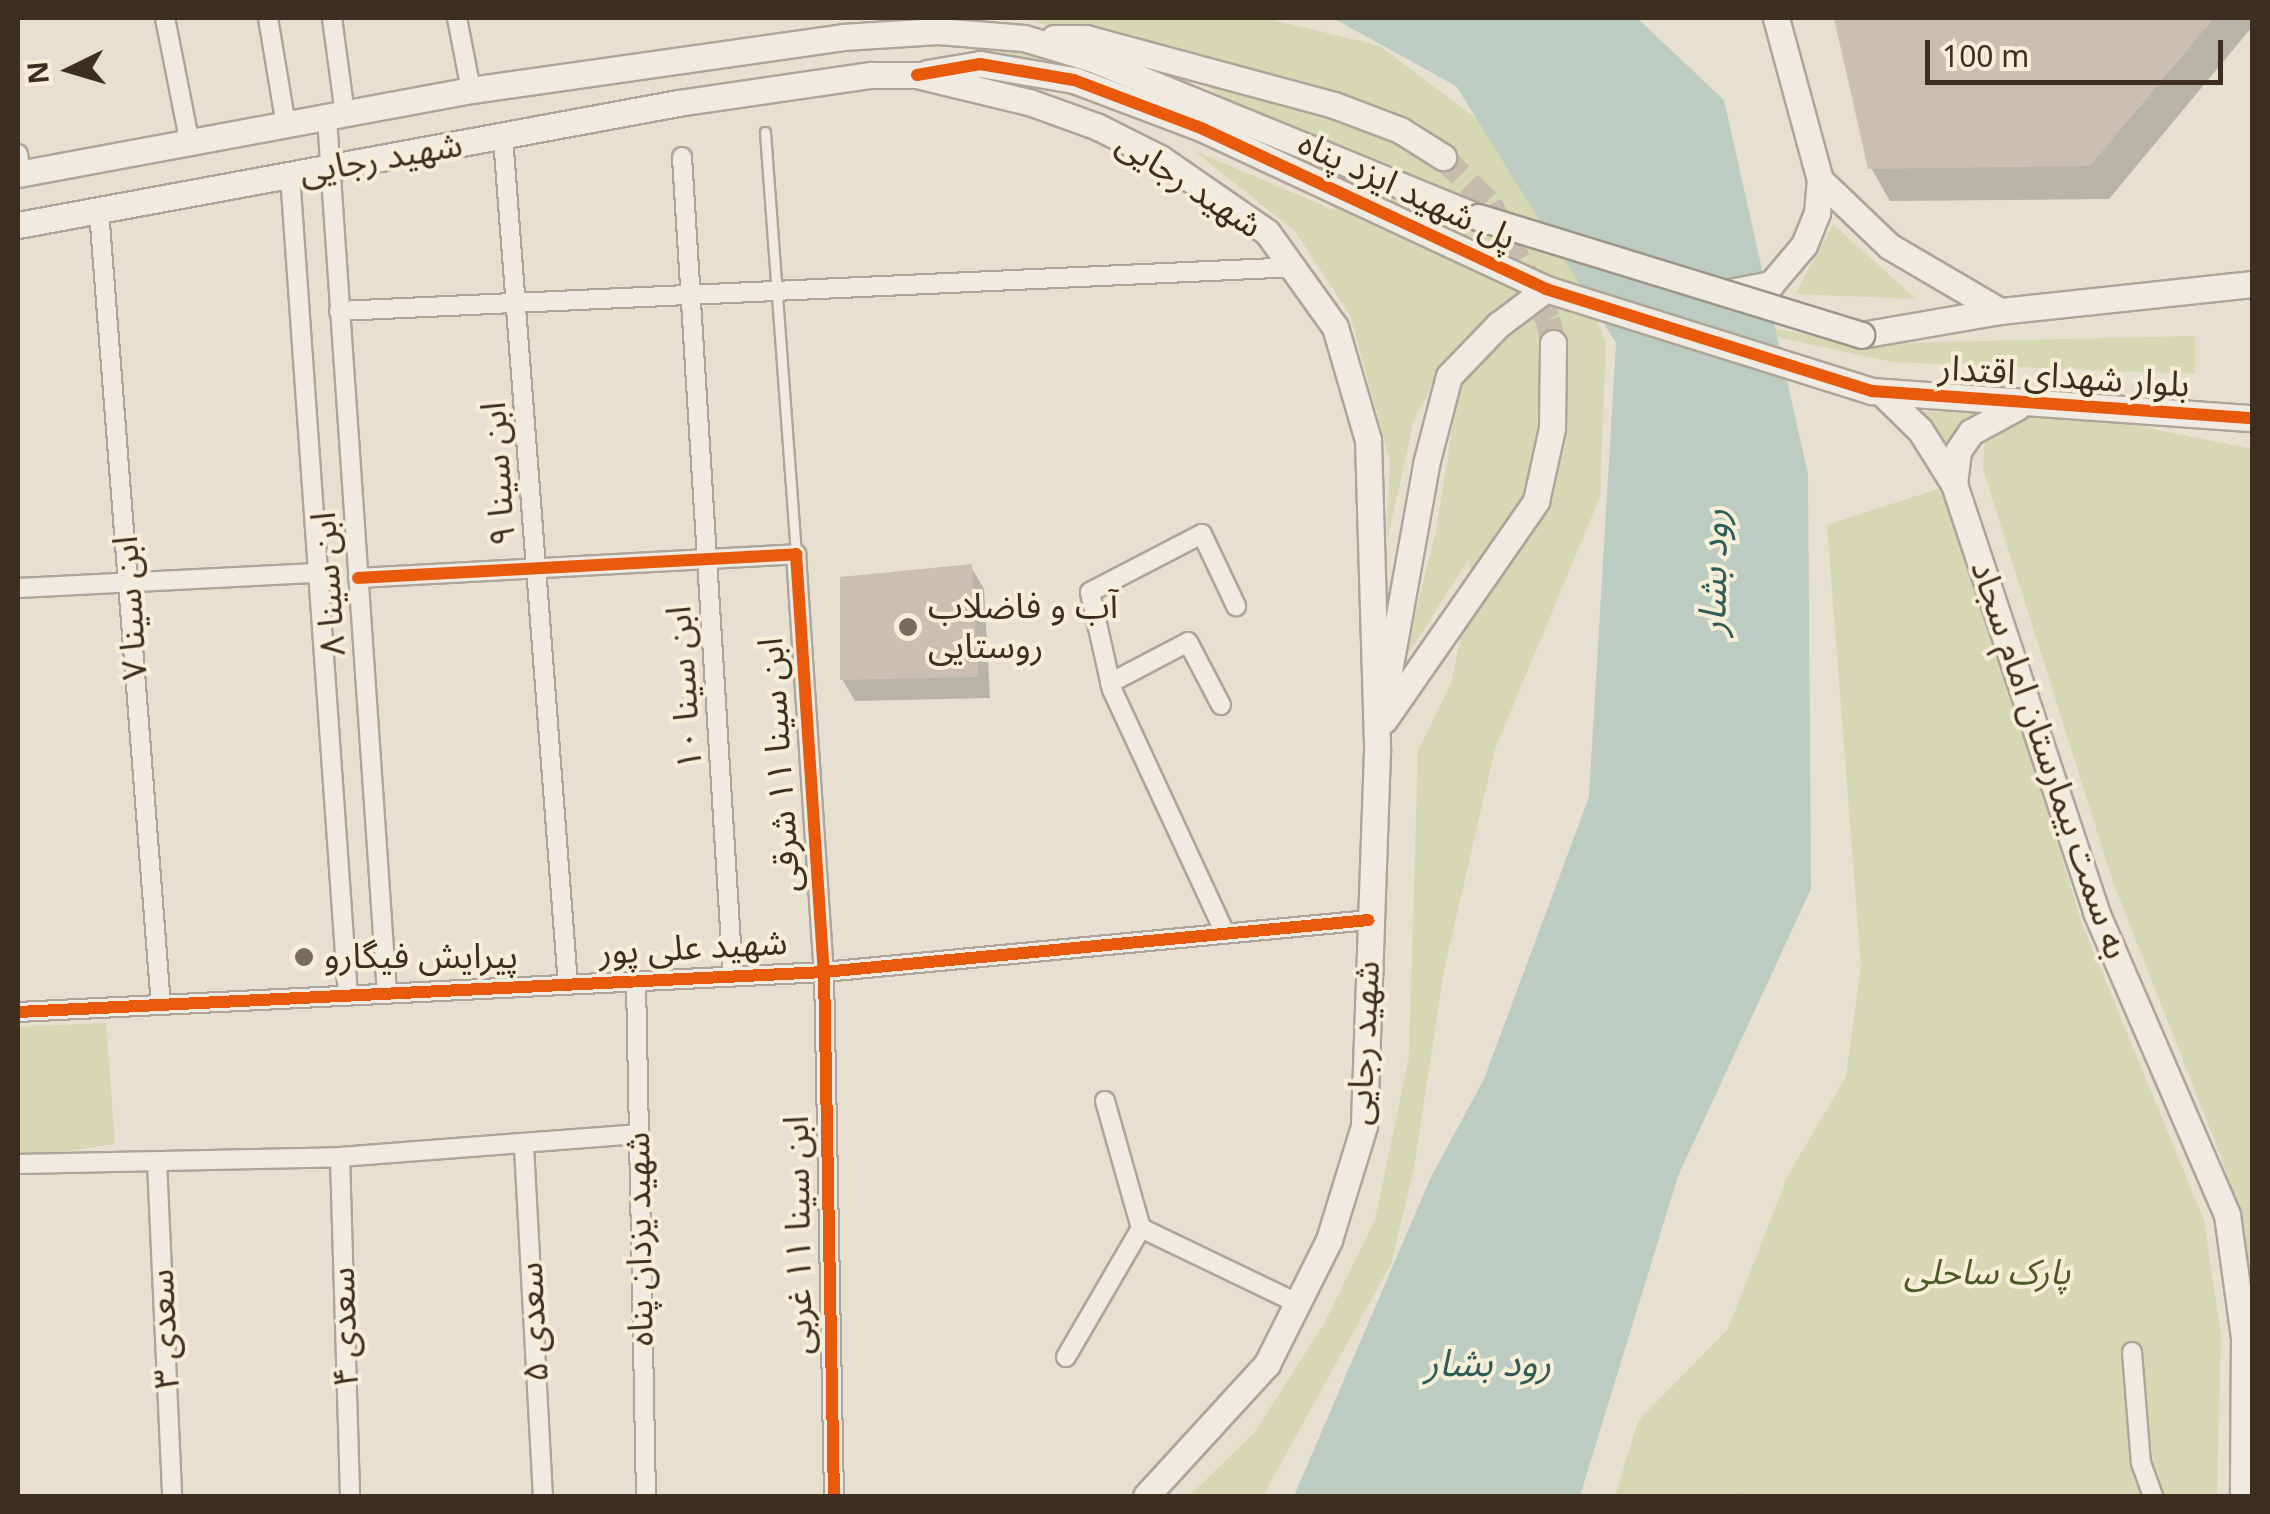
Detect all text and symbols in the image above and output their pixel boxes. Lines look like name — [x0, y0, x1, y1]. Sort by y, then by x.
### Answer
north arrow — [20, 20, 120, 120]
scale bar — [1930, 20, 2228, 82]
text: 100 m — [1942, 26, 2029, 89]
text: N — [9, 59, 70, 87]
street label: پل شهید ایزد پناه — [1291, 122, 1523, 260]
street label: شهید رجایی — [1109, 123, 1269, 247]
street label: شهید رجایی — [296, 124, 466, 194]
street label: بلوار شهدای اقتدار — [1937, 347, 2191, 407]
street label: ابن سینا ۹ — [473, 401, 525, 547]
water label: رود بشار — [1691, 508, 1739, 636]
street label: ابن سینا ۸ — [303, 511, 355, 657]
street label: ابن سینا ۷ — [105, 535, 157, 681]
street label: به سمت بیمارستان امام سجاد — [1961, 555, 2137, 965]
place label: آب و فاضلاب روستایی — [928, 586, 1118, 668]
street label: ابن سینا ۱۰ — [658, 605, 712, 771]
marker: آب و فاضلاب روستایی — [897, 616, 919, 638]
street label: ابن سینا ۱۱ شرقی — [750, 636, 810, 894]
street label: شهید علی پور — [598, 922, 788, 974]
place label: پیرایش فیگارو — [324, 936, 518, 978]
marker: پیرایش فیگارو — [293, 946, 315, 968]
street label: شهید رجایی — [1339, 960, 1389, 1126]
street label: ابن سینا ۱۱ غربی — [776, 1115, 822, 1355]
street label: شهید یزدان پناه — [617, 1132, 663, 1346]
park label: پارک ساحلی — [1904, 1252, 2070, 1294]
street label: سعدی ۵ — [510, 1261, 558, 1383]
street label: سعدی ۴ — [322, 1266, 368, 1388]
street label: سعدی ۳ — [141, 1268, 189, 1390]
water label: رود بشار — [1425, 1342, 1551, 1388]

